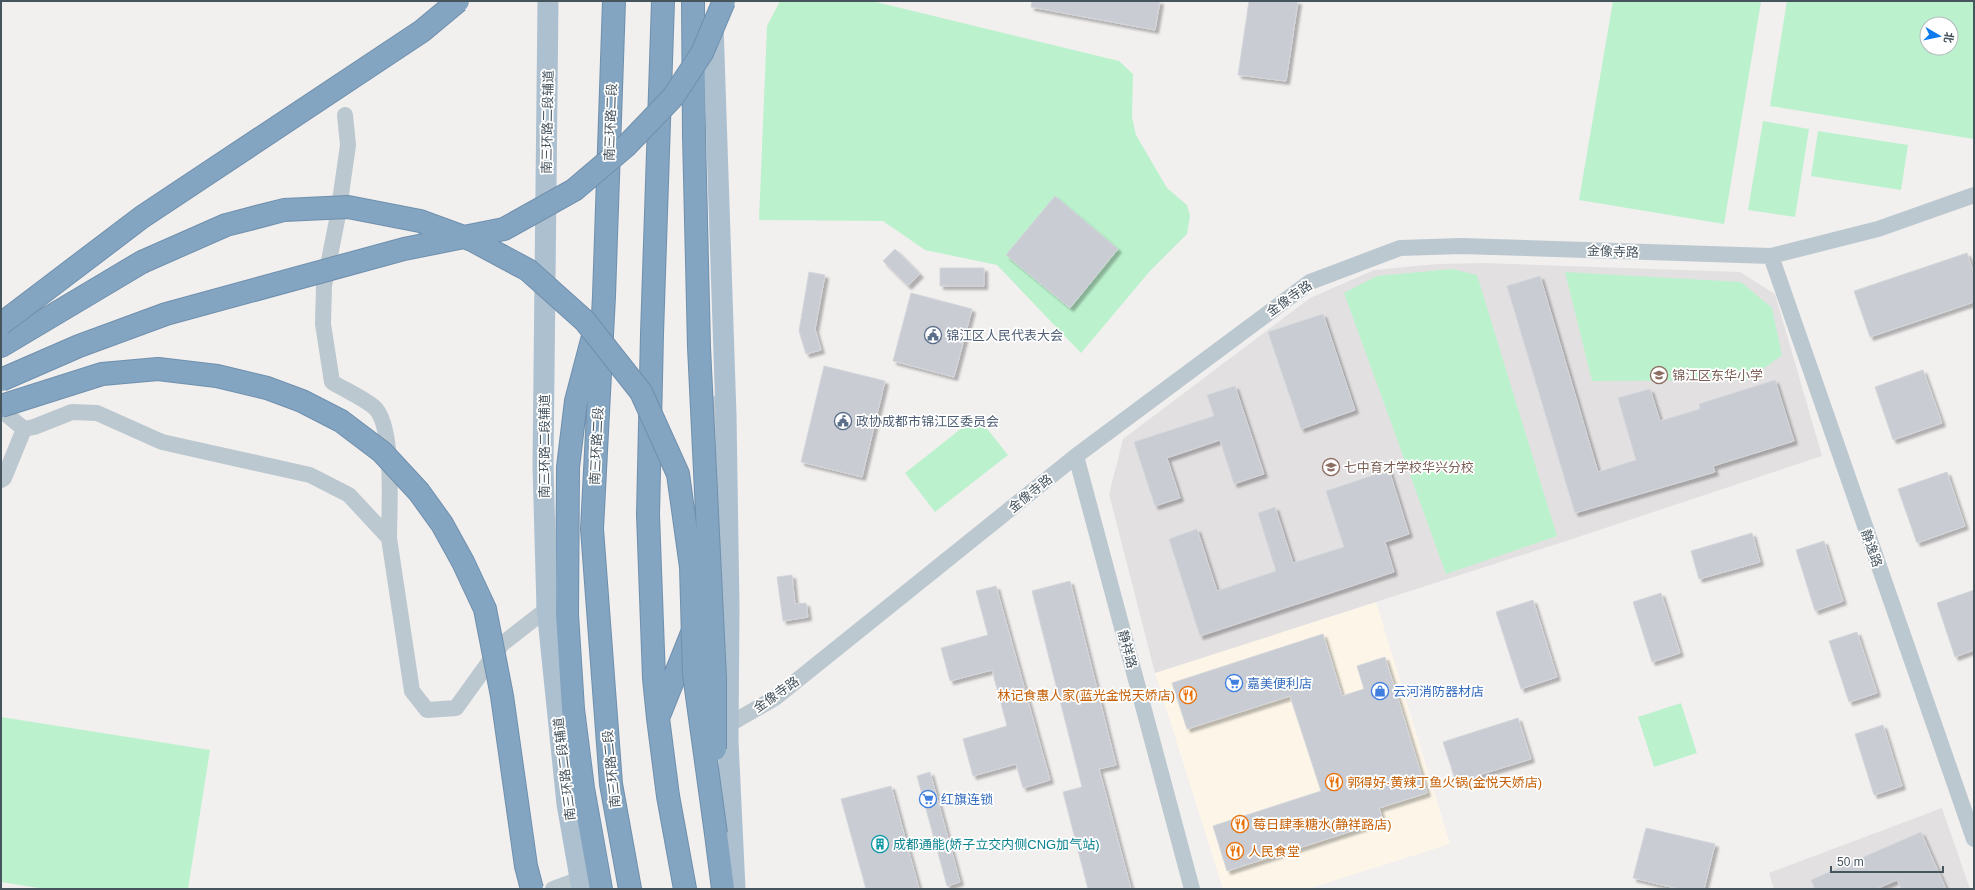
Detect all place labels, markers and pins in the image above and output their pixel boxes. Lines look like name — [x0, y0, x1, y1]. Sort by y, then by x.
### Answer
public building icon: 锦江区人民代表大会 — [923, 325, 943, 345]
place label: 锦江区人民代表大会 — [946, 328, 1063, 343]
school or university icon: 锦江区东华小学 — [1649, 365, 1669, 385]
place label: 锦江区东华小学 — [1672, 368, 1763, 383]
public building icon: 政协成都市锦江区委员会 — [833, 411, 853, 431]
place label: 政协成都市锦江区委员会 — [856, 414, 999, 429]
school or university icon: 七中育才学校华兴分校 — [1321, 457, 1341, 477]
place label: 七中育才学校华兴分校 — [1344, 460, 1474, 475]
supermarket icon: 嘉美便利店 — [1224, 673, 1244, 693]
place label: 嘉美便利店 — [1247, 676, 1312, 691]
shop icon: 云河消防器材店 — [1370, 681, 1390, 701]
place label: 云河消防器材店 — [1393, 684, 1484, 699]
restaurant icon: 林记食惠人家(蓝光金悦天娇店) — [1178, 685, 1198, 705]
place label: 林记食惠人家(蓝光金悦天娇店) — [997, 688, 1175, 703]
restaurant icon: 郭得好·黄辣丁鱼火锅(金悦天娇店) — [1324, 772, 1344, 792]
place label: 郭得好·黄辣丁鱼火锅(金悦天娇店) — [1347, 775, 1542, 790]
supermarket icon: 红旗连锁 — [918, 789, 938, 809]
place label: 红旗连锁 — [941, 792, 993, 807]
restaurant icon: 莓日肆季糖水(静祥路店) — [1230, 814, 1250, 834]
place label: 莓日肆季糖水(静祥路店) — [1253, 817, 1392, 832]
building icon: 成都通能(娇子立交内侧CNG加气站) — [870, 834, 890, 854]
place label: 成都通能(娇子立交内侧CNG加气站) — [893, 837, 1100, 852]
restaurant icon: 人民食堂 — [1225, 841, 1245, 861]
place label: 人民食堂 — [1248, 844, 1300, 859]

